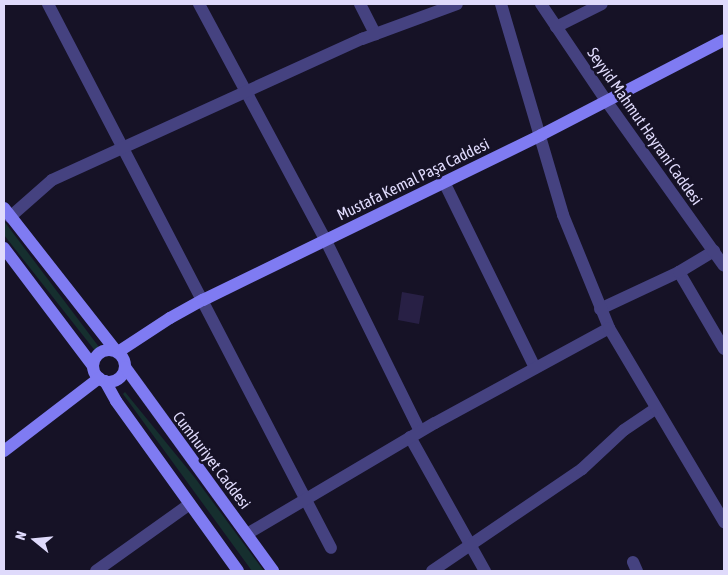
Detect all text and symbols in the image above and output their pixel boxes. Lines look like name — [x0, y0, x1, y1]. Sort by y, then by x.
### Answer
street label: Seyyid Mahmut Hayrani Caddesi — [583, 44, 707, 208]
street label: Mustafa Kemal Paşa Caddesi — [334, 134, 492, 224]
street label: Cumhuriyet Caddesi — [169, 407, 255, 513]
north arrow — [10, 515, 60, 565]
text: N — [12, 529, 30, 542]

